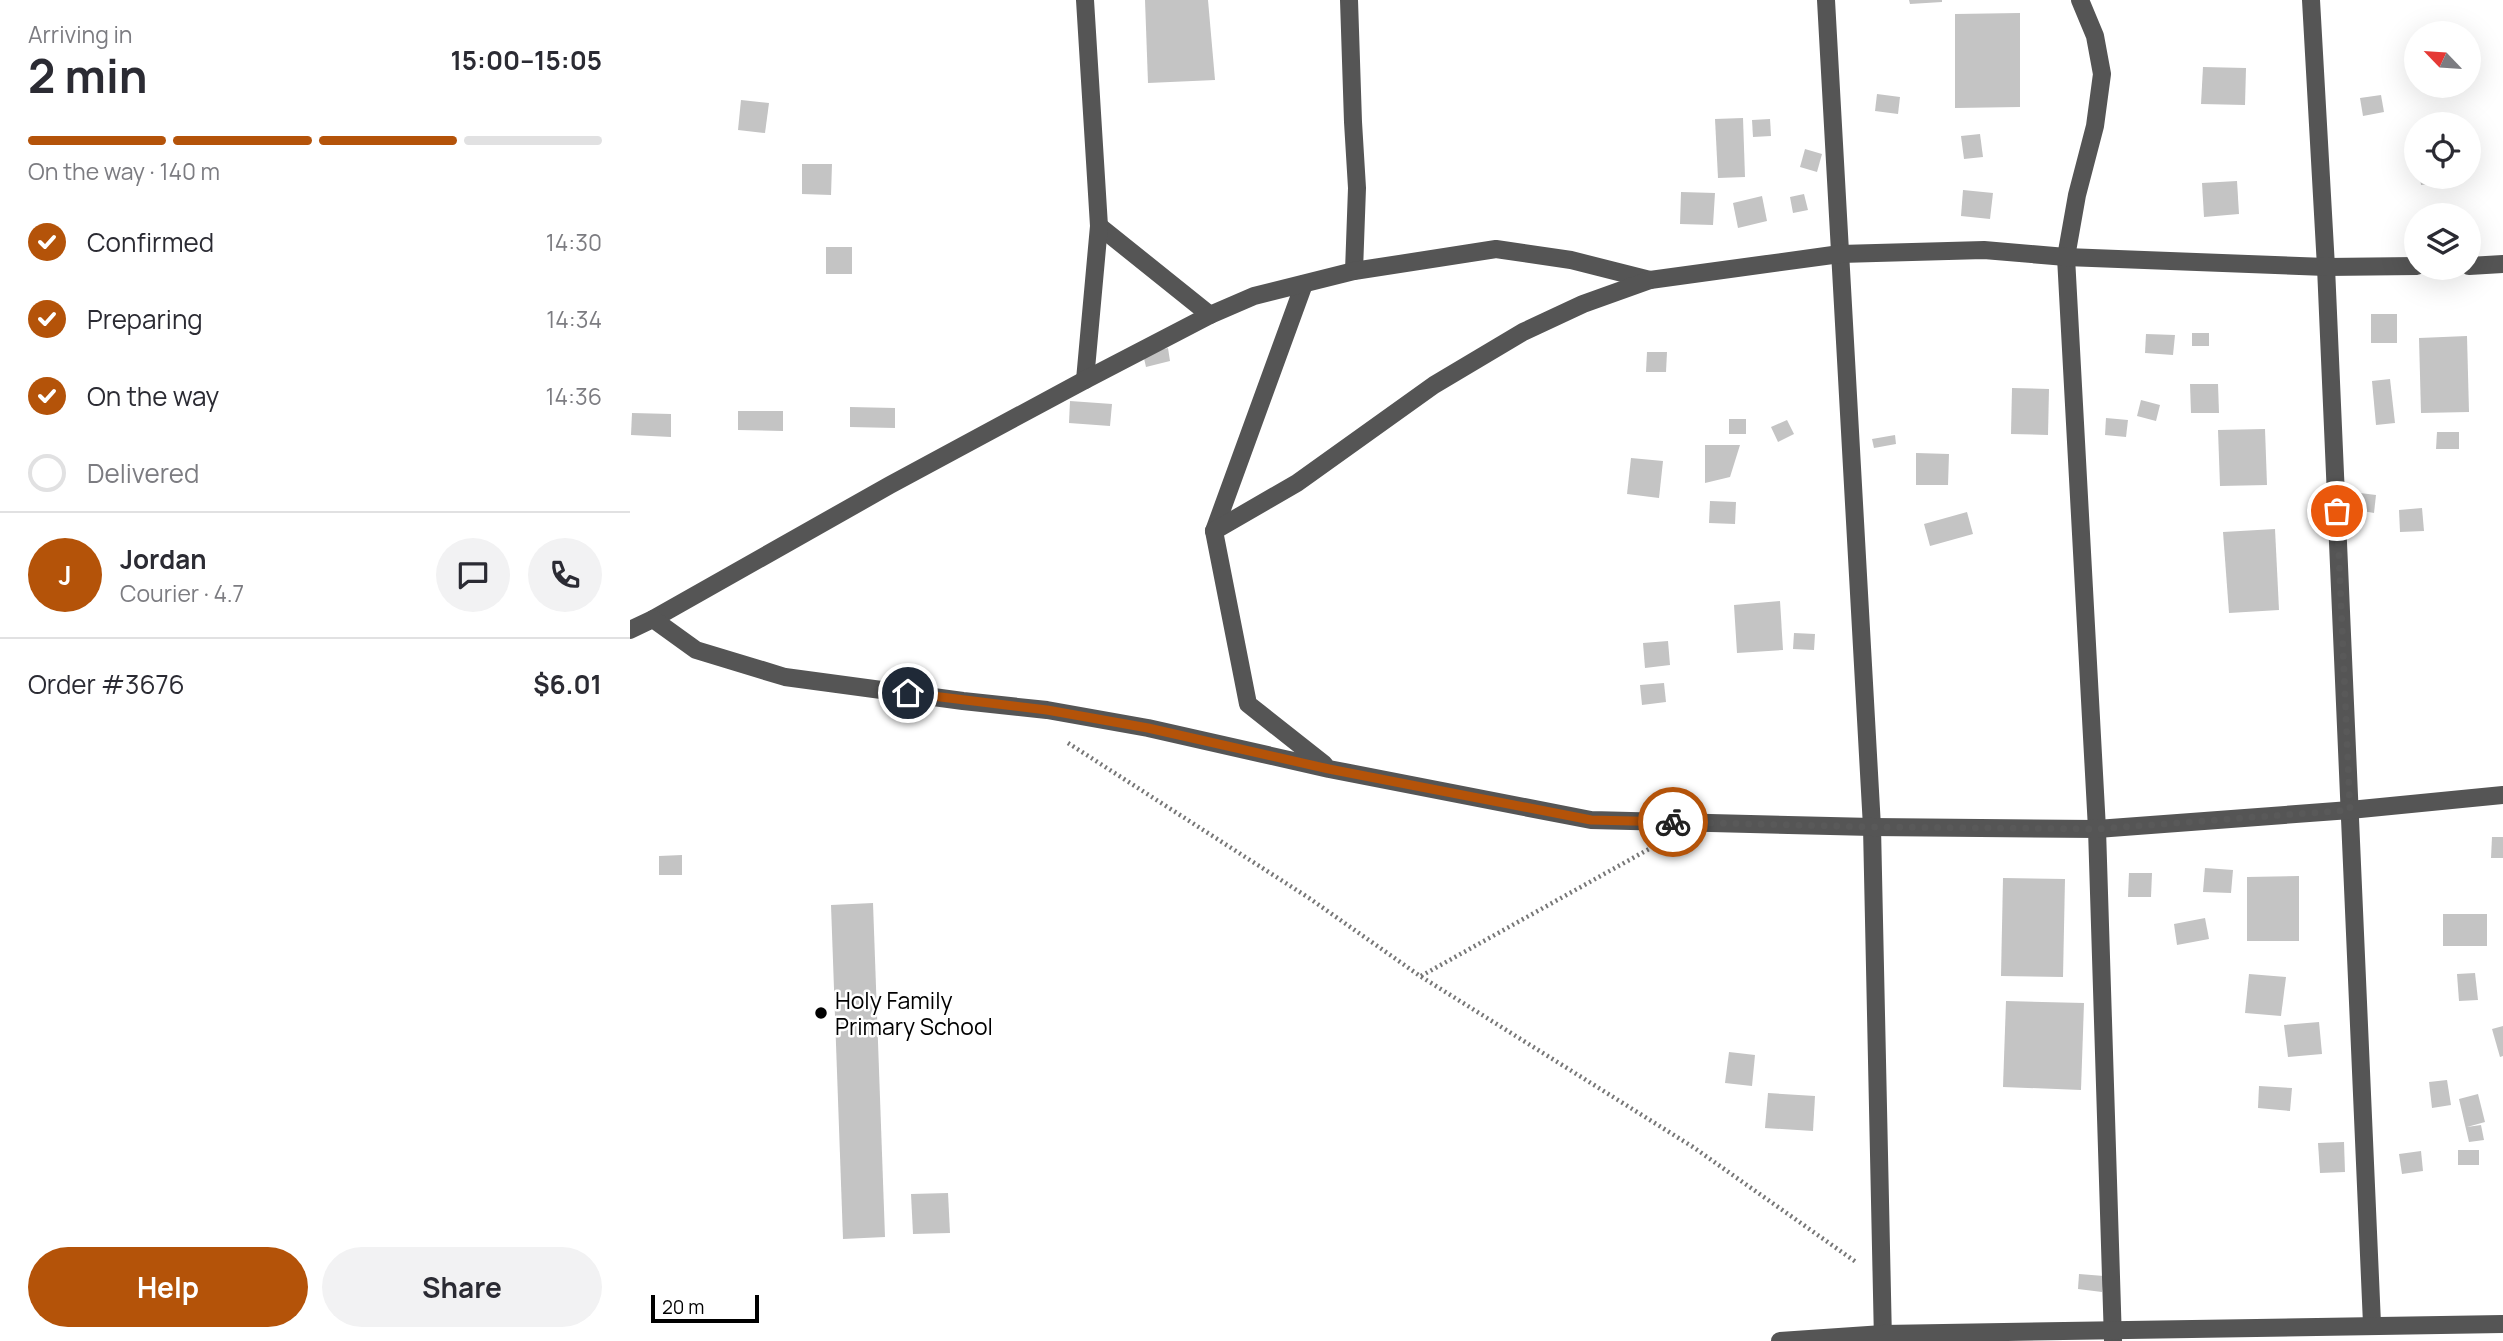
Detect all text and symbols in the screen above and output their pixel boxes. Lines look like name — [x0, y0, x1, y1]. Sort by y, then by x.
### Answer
text: Arriving in — [28, 18, 133, 50]
north arrow — [2404, 21, 2482, 98]
map controls — [2404, 21, 2481, 280]
text: 15:00–15:05 — [450, 42, 602, 78]
text: 2 min — [28, 44, 148, 107]
button: locate — [2404, 112, 2481, 189]
text: On the way · 140 m — [28, 155, 220, 187]
button: layers — [2404, 203, 2481, 280]
icon: check — [28, 223, 66, 261]
text: Confirmed — [87, 224, 214, 260]
text: 14:30 — [546, 226, 602, 258]
icon: check — [28, 300, 66, 338]
text: Preparing — [87, 301, 203, 337]
text: 14:34 — [546, 303, 602, 335]
icon: check — [28, 377, 66, 415]
text: On the way — [87, 378, 219, 414]
text: 14:36 — [546, 380, 602, 412]
text: Delivered — [87, 455, 199, 491]
pin — [2307, 481, 2367, 541]
icon: bag — [2318, 492, 2356, 530]
button: chat — [436, 538, 510, 612]
button: phone — [528, 538, 602, 612]
text: Jordan — [120, 541, 206, 577]
text: J — [58, 557, 72, 593]
text: Courier · 4.7 — [120, 577, 244, 609]
pin — [878, 663, 938, 723]
text: Order #3676 — [28, 666, 185, 702]
text: $6.01 — [533, 666, 602, 702]
icon: home — [889, 674, 927, 712]
courier — [1638, 787, 1708, 857]
icon: bike — [1654, 803, 1692, 841]
place label: Holy Family Primary School — [835, 984, 993, 1042]
marker: Holy Family Primary School — [813, 1005, 829, 1021]
button: Help — [28, 1247, 308, 1327]
button: Share — [322, 1247, 602, 1327]
scale bar — [651, 1292, 760, 1324]
text: 20 m — [662, 1294, 704, 1320]

